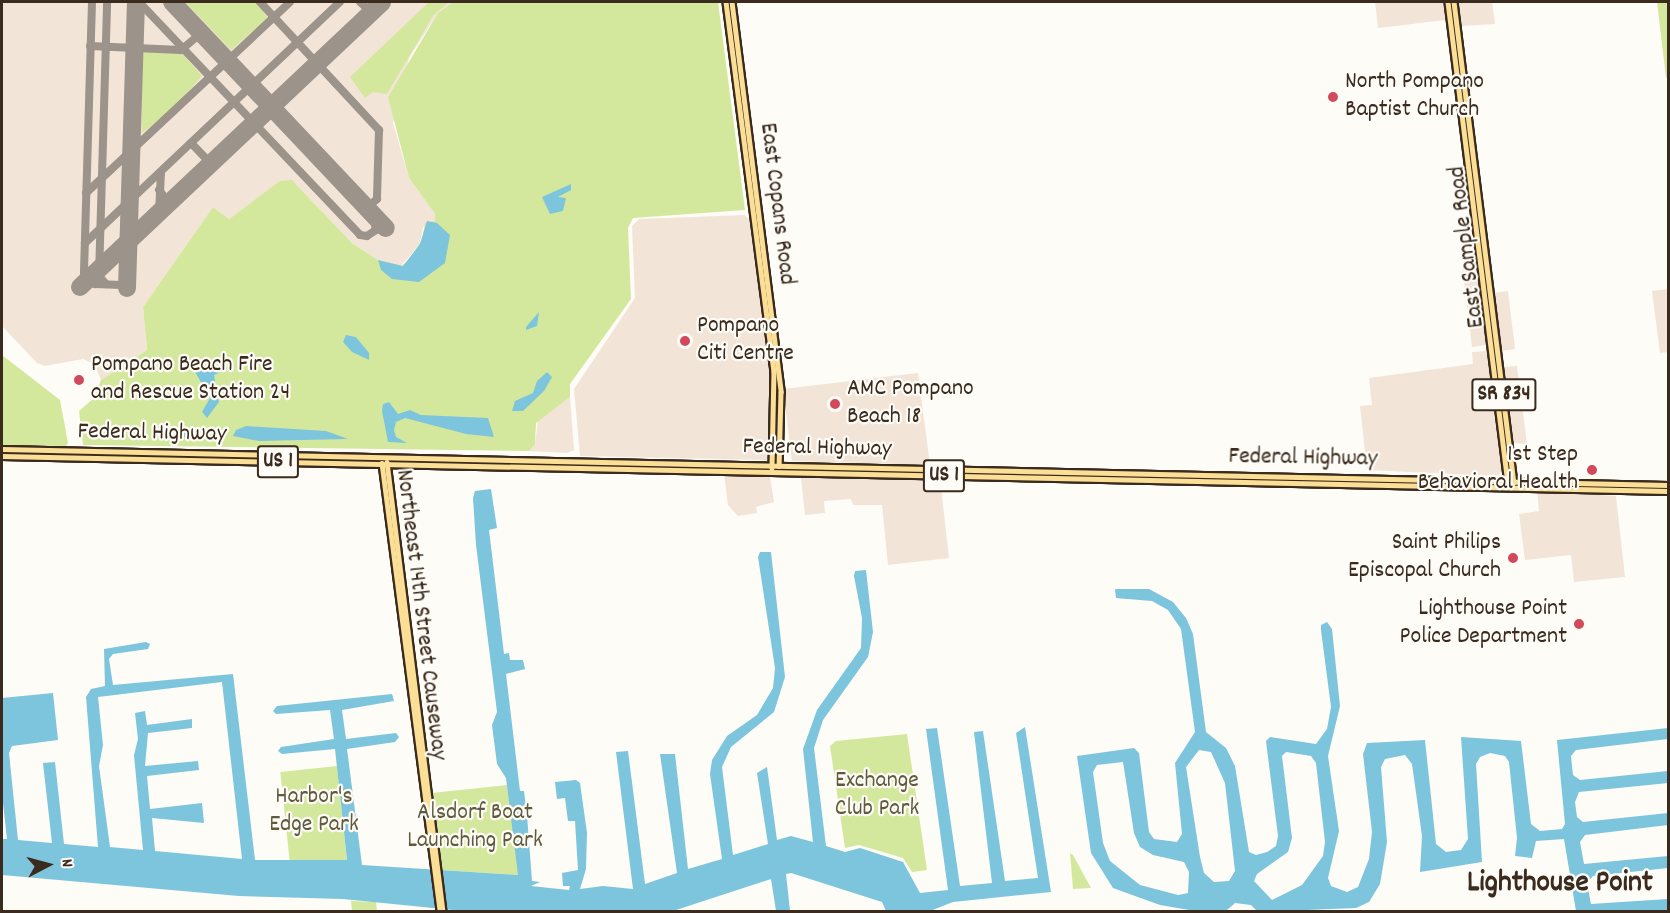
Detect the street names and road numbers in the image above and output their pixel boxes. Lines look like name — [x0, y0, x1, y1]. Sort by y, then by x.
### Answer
street label: East Copans Road — [752, 121, 800, 287]
street label: East Sample Road — [1444, 165, 1492, 329]
road number: SR 834 — [1471, 376, 1537, 414]
street label: Federal Highway — [77, 418, 227, 450]
street label: Federal Highway — [742, 433, 892, 465]
road number: US 1 — [256, 443, 300, 481]
street label: Federal Highway — [1228, 443, 1378, 475]
road number: US 1 — [922, 457, 966, 495]
street label: Northeast 14th Street Causeway — [388, 468, 452, 762]

